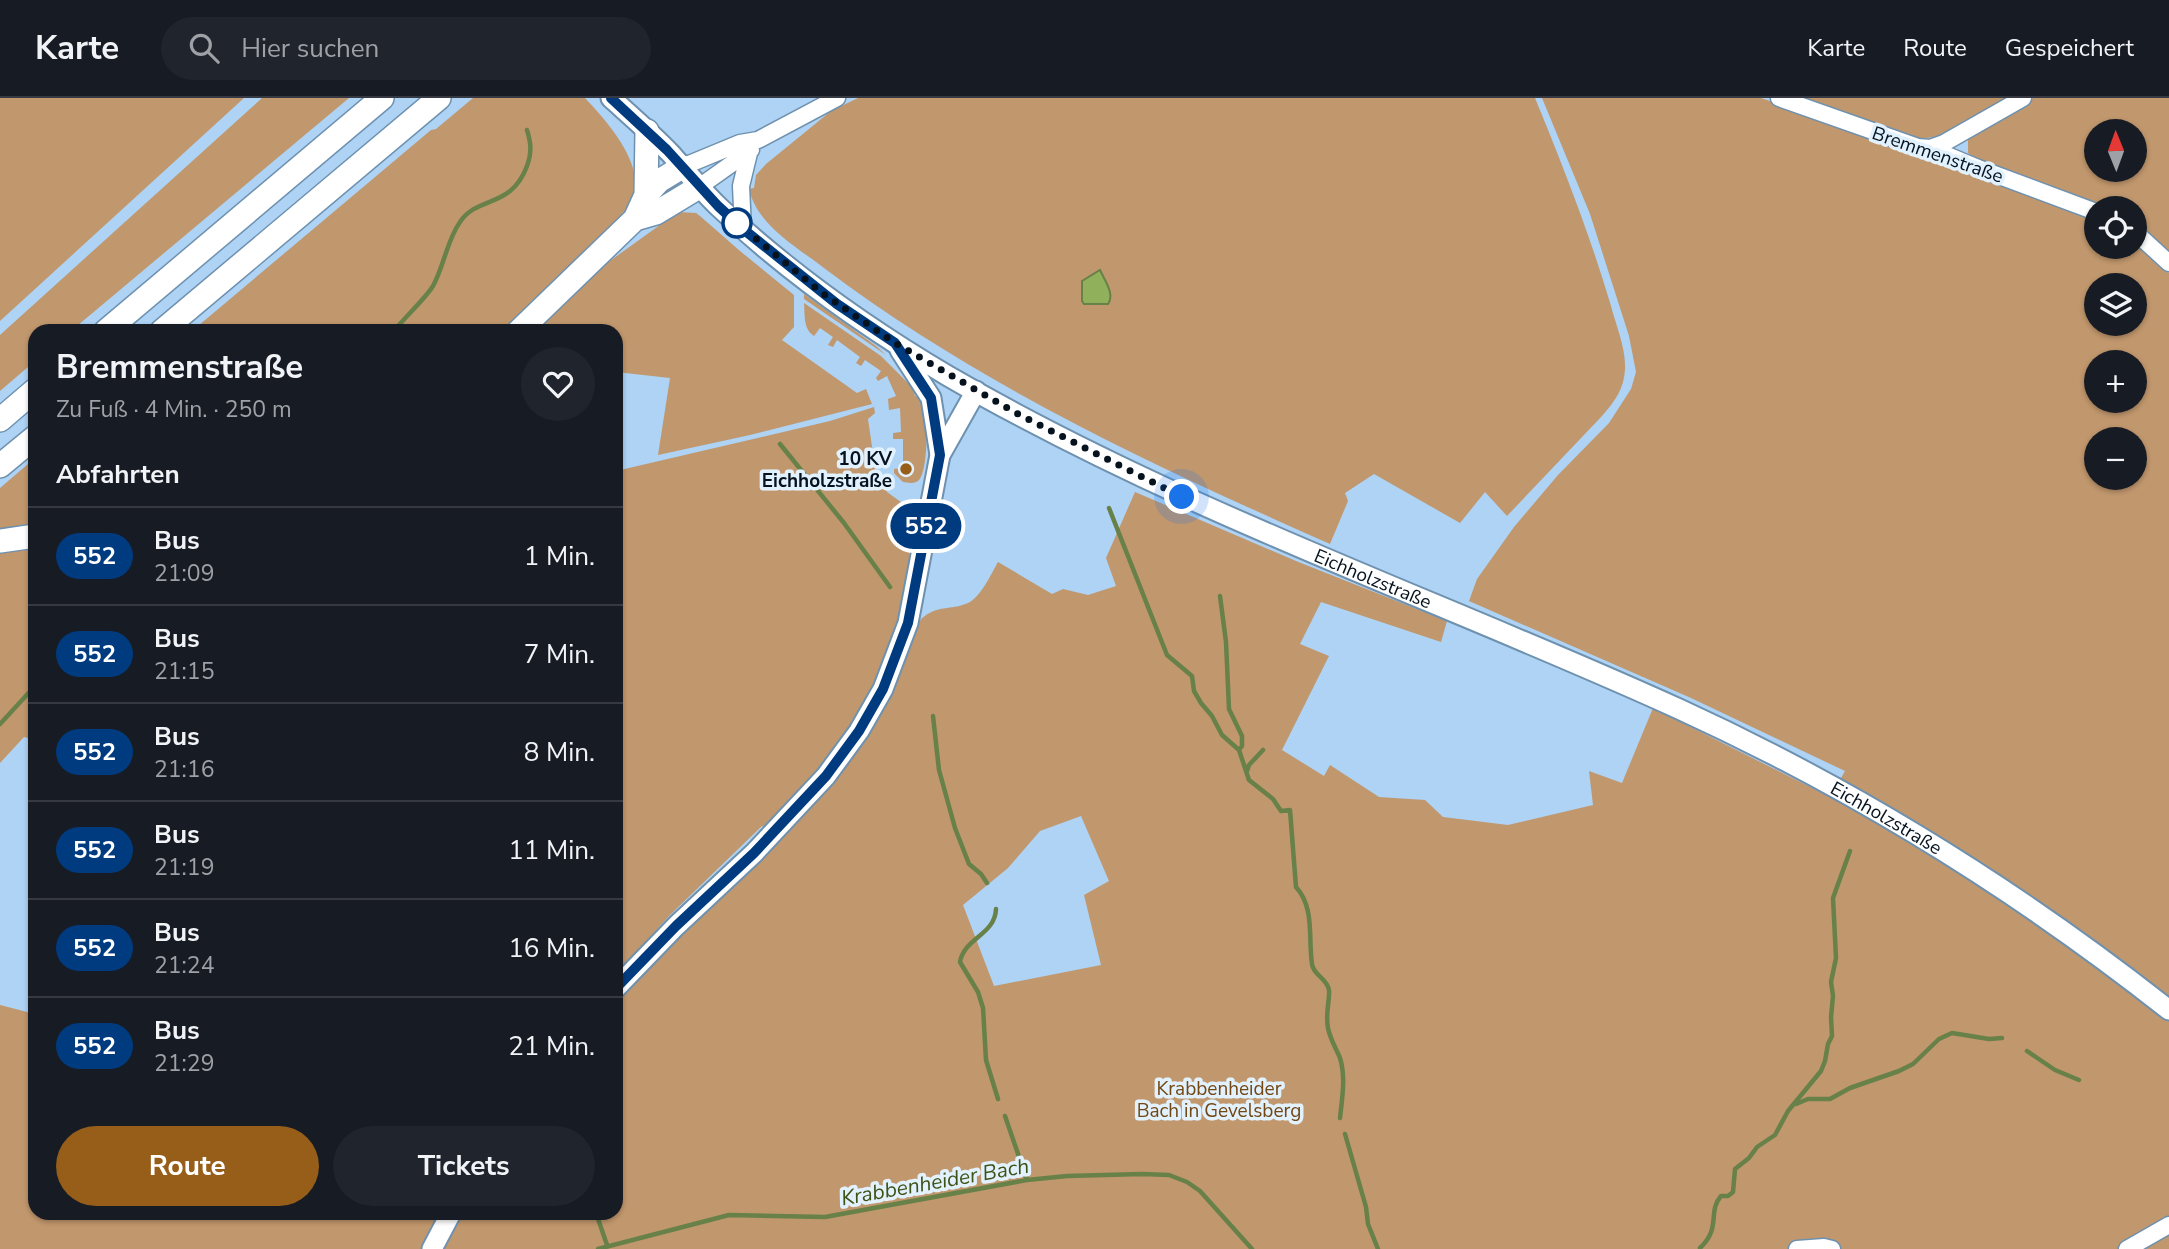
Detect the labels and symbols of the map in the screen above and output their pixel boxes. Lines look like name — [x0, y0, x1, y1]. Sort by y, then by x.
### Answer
north arrow — [2084, 119, 2147, 182]
street label: Bremmenstraße — [1869, 120, 2007, 190]
unlabelled marker — [722, 208, 752, 238]
place label: 10 KV Eichholzstraße — [762, 446, 892, 494]
marker: 10 KV Eichholzstraße — [898, 461, 914, 477]
your location — [1164, 479, 1199, 514]
line badge: 552 — [886, 503, 966, 549]
street label: Eichholzstraße — [1310, 543, 1435, 615]
street label: Eichholzstraße — [1826, 776, 1947, 861]
park label: Krabbenheider Bach in Gevelsberg — [1137, 1076, 1301, 1124]
water label: Krabbenheider Bach — [839, 1152, 1031, 1212]

